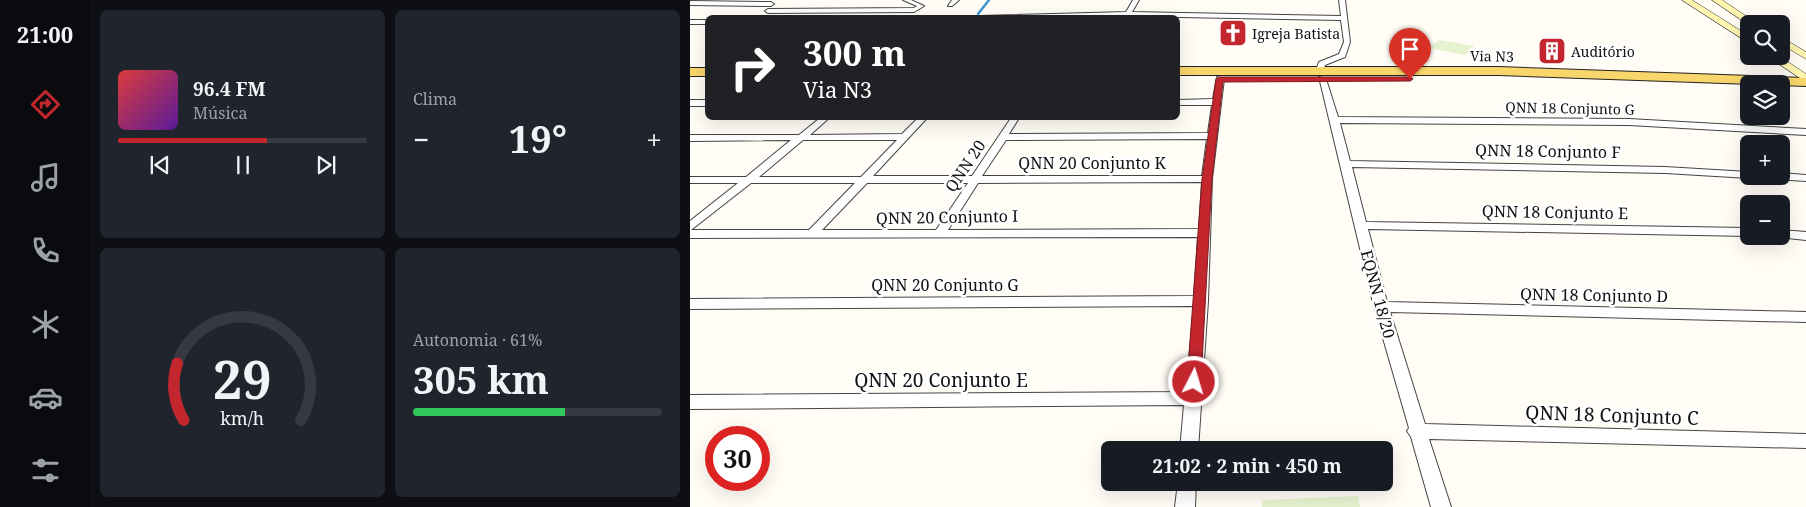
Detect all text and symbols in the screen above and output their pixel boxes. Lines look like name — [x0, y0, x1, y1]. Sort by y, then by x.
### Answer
map controls — [1740, 15, 1790, 245]
button: search — [1740, 15, 1790, 65]
church icon: Igreja Batista — [1218, 18, 1248, 48]
text: 21:00 — [17, 19, 73, 49]
place label: Igreja Batista — [1252, 24, 1340, 43]
pin — [1389, 28, 1431, 79]
text: 300 m — [803, 29, 906, 76]
icon: right — [720, 35, 785, 100]
icon: arrive — [1396, 35, 1424, 63]
building icon: Auditório — [1537, 36, 1567, 66]
place label: Auditório — [1571, 42, 1635, 61]
street label: Via N3 — [1470, 46, 1514, 66]
text: Via N3 — [803, 74, 872, 104]
button: layers — [1740, 75, 1790, 125]
text: 96.4 FM — [193, 76, 266, 102]
icon: directions — [28, 87, 63, 122]
text: Clima — [413, 88, 457, 110]
street label: QNN 18 Conjunto G — [1505, 97, 1635, 119]
text: Música — [193, 102, 247, 124]
text: 19° — [509, 112, 567, 164]
text: − — [413, 120, 429, 158]
text: + — [646, 120, 662, 158]
button: + — [1740, 135, 1790, 185]
street label: QNN 20 — [940, 136, 990, 196]
street label: QNN 18 Conjunto F — [1475, 139, 1621, 163]
icon: previous — [146, 151, 174, 179]
icon: pause — [229, 151, 257, 179]
icon: next — [312, 151, 340, 179]
street label: QNN 20 Conjunto K — [1018, 152, 1166, 174]
icon: music — [28, 160, 63, 195]
button: − — [1740, 195, 1790, 245]
street label: QNN 18 Conjunto E — [1482, 200, 1628, 224]
street label: QNN 20 Conjunto I — [876, 205, 1018, 229]
icon: phone — [28, 233, 63, 268]
street label: EQNN 18/20 — [1356, 247, 1400, 341]
street label: QNN 20 Conjunto G — [871, 274, 1019, 296]
street label: QNN 18 Conjunto D — [1520, 283, 1668, 307]
icon: climate — [28, 307, 63, 342]
text: Autonomia · 61% — [413, 329, 542, 351]
text: 29 — [213, 343, 272, 414]
text: 305 km — [413, 353, 549, 405]
position arrow — [1167, 355, 1219, 407]
street label: QNN 20 Conjunto E — [854, 367, 1028, 393]
icon: car — [28, 380, 63, 415]
street label: QNN 18 Conjunto C — [1525, 399, 1699, 431]
text: km/h — [221, 406, 264, 430]
speed limit sign: 30 — [705, 426, 770, 491]
icon: filters — [28, 453, 63, 488]
text: 21:02 · 2 min · 450 m — [1152, 453, 1342, 479]

